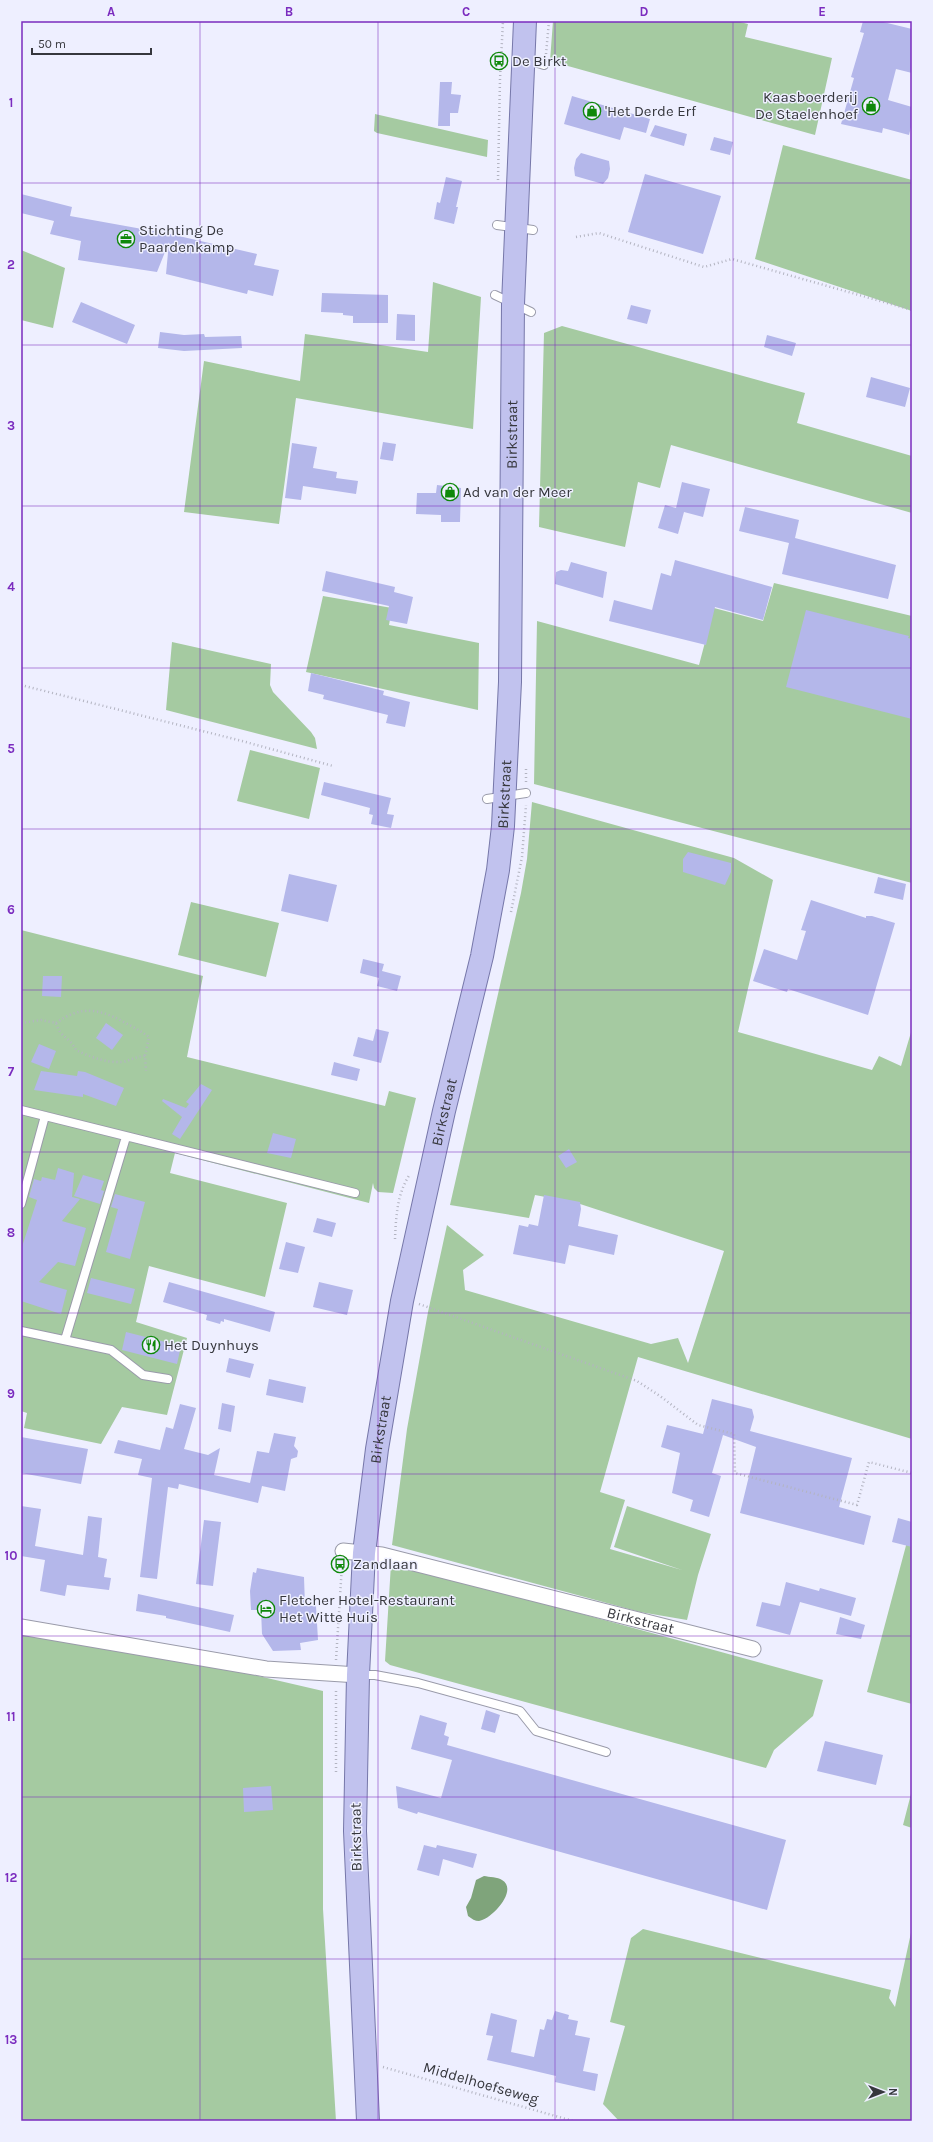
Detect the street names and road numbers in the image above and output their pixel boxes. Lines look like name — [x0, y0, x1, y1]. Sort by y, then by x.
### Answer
street label: Birkstraat — [503, 400, 521, 469]
street label: Birkstraat — [494, 759, 515, 829]
street label: Birkstraat — [428, 1076, 461, 1147]
street label: Birkstraat — [366, 1394, 395, 1465]
street label: Birkstraat — [605, 1603, 677, 1638]
street label: Birkstraat — [346, 1802, 366, 1872]
street label: Middelhoefseweg — [421, 2058, 541, 2108]

